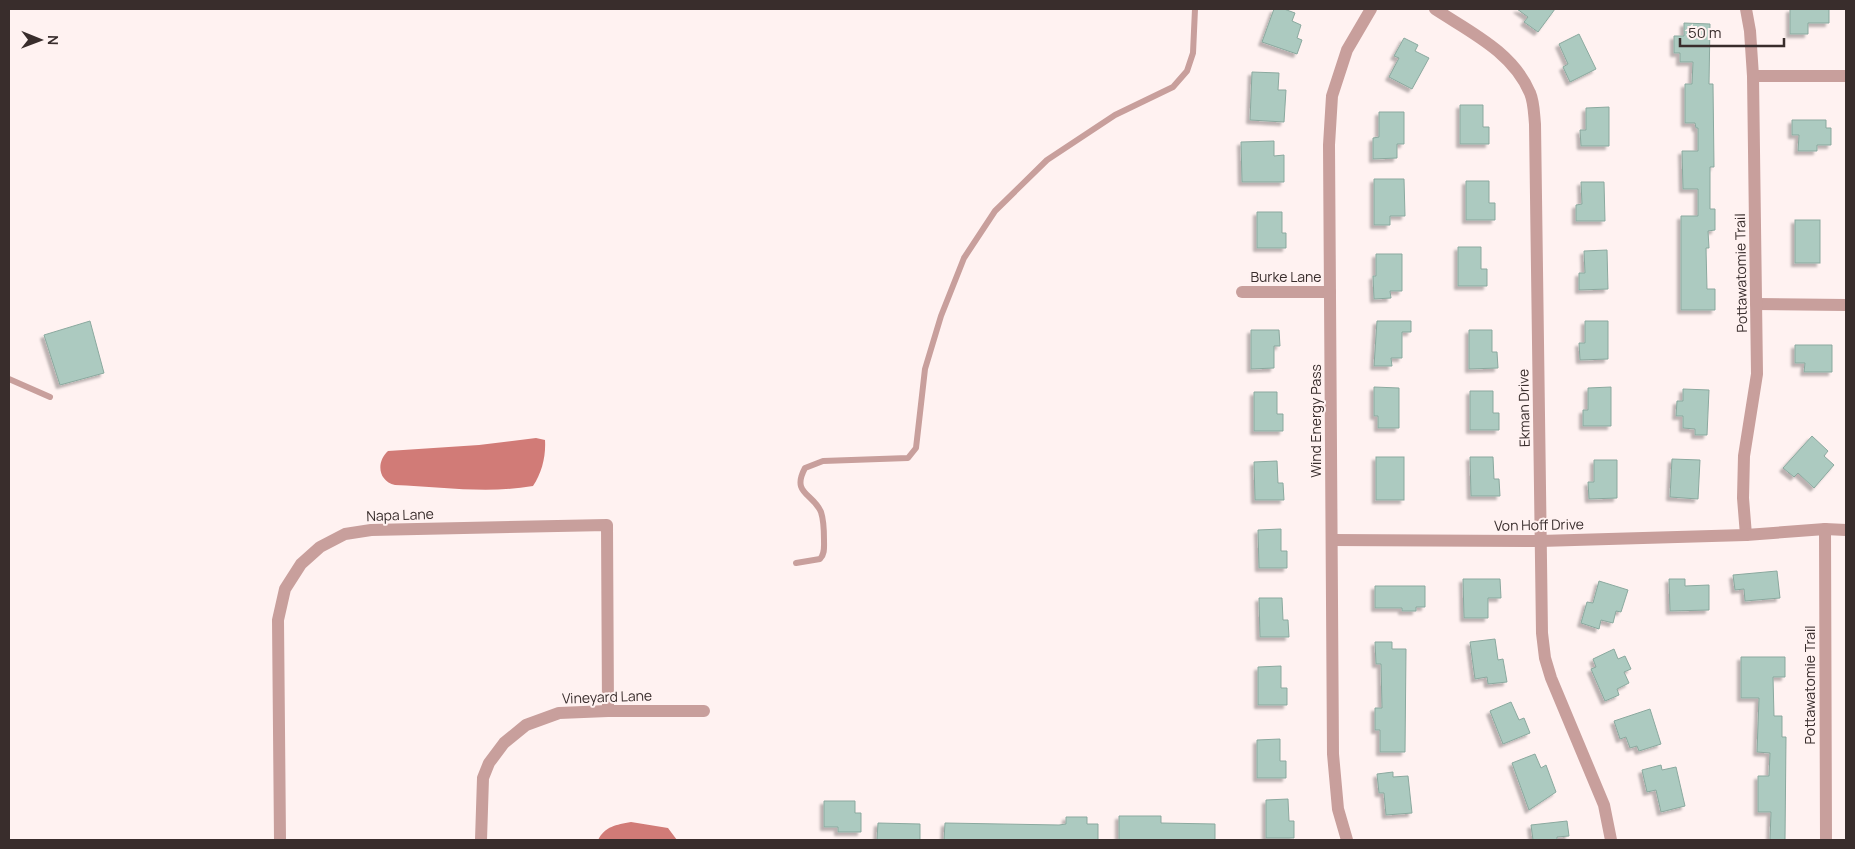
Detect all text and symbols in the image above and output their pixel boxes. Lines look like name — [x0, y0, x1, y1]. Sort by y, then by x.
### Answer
north arrow — [15, 15, 65, 65]
scale bar — [1680, 15, 1784, 47]
text: 50 m — [1688, 22, 1722, 43]
text: N — [44, 35, 63, 45]
street label: Pottawatomie Trail — [1730, 213, 1751, 333]
street label: Burke Lane — [1250, 267, 1322, 286]
street label: Wind Energy Pass — [1306, 364, 1325, 478]
street label: Ekman Drive — [1513, 369, 1534, 447]
street label: Napa Lane — [366, 504, 434, 525]
street label: Von Hoff Drive — [1494, 514, 1584, 535]
street label: Pottawatomie Trail — [1800, 625, 1819, 745]
street label: Vineyard Lane — [562, 685, 652, 708]

